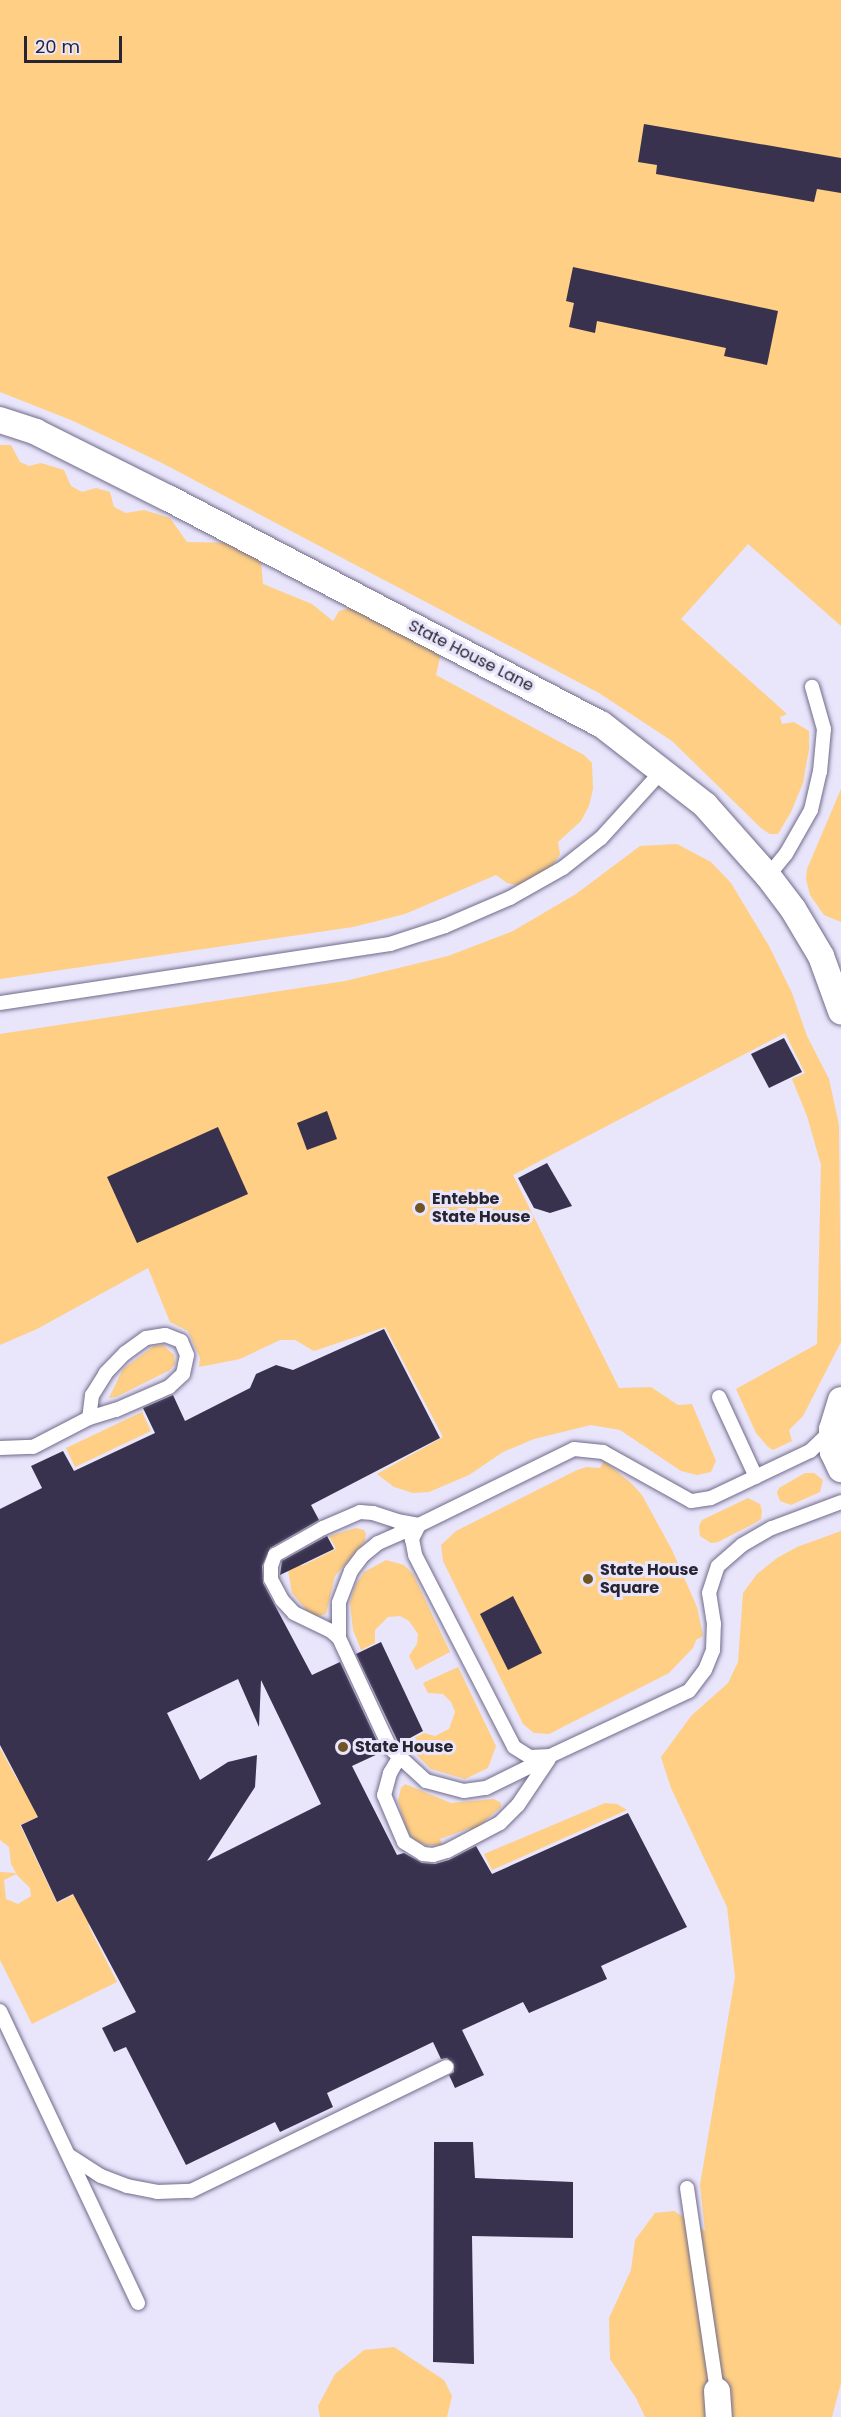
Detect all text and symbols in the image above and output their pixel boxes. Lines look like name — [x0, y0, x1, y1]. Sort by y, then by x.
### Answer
scale bar — [27, 24, 124, 62]
text: 20 m — [35, 34, 80, 59]
street label: State House Lane — [405, 616, 537, 696]
place label: Entebbe State House — [432, 1189, 530, 1227]
marker: Entebbe State House — [413, 1201, 427, 1215]
place label: State House Square — [600, 1560, 698, 1598]
marker: State House Square — [581, 1572, 595, 1586]
place label: State House — [355, 1737, 453, 1757]
marker: State House — [336, 1740, 350, 1754]

